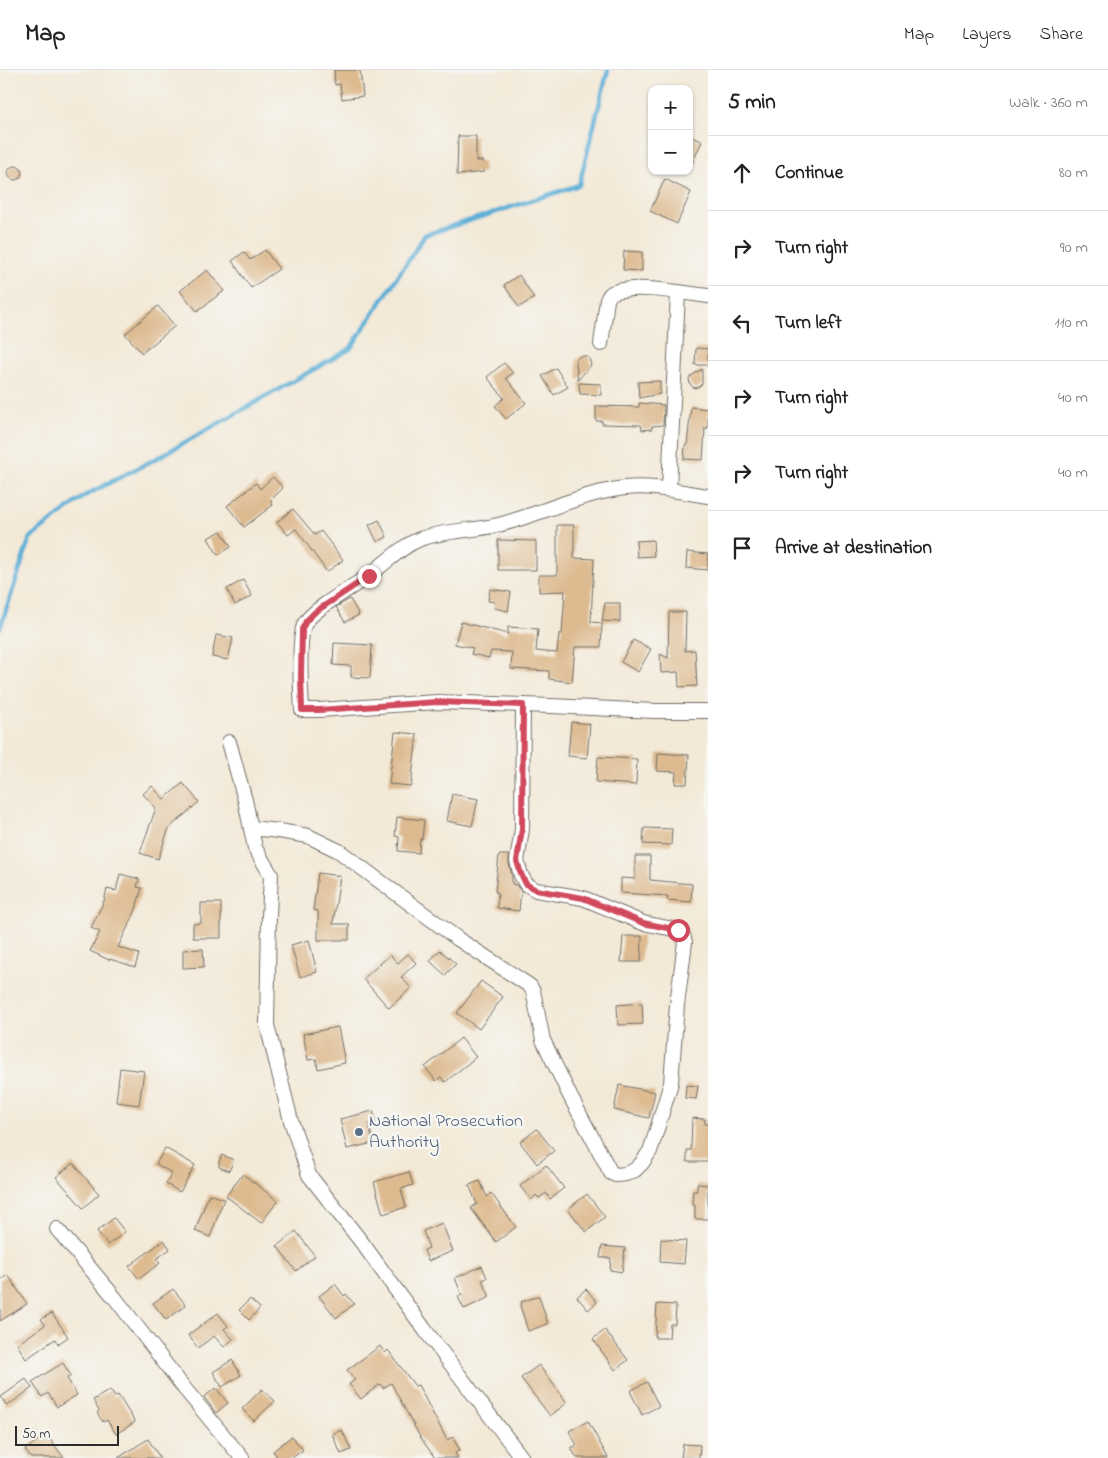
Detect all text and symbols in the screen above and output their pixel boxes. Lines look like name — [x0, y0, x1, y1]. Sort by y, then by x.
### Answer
text: Map — [25, 17, 66, 52]
text: Map — [904, 22, 934, 48]
text: Layers — [962, 22, 1012, 48]
text: Share — [1040, 22, 1083, 48]
map controls — [648, 85, 693, 175]
button: + — [648, 85, 693, 130]
text: 5 min — [728, 88, 776, 118]
text: Walk · 360 m — [1009, 91, 1088, 115]
button: − — [648, 130, 693, 175]
icon: ahead — [728, 159, 756, 187]
text: Continue — [775, 160, 843, 187]
text: 80 m — [1059, 161, 1088, 185]
icon: right — [728, 234, 756, 262]
text: Turn right — [775, 235, 848, 262]
text: 90 m — [1060, 236, 1088, 260]
icon: left — [728, 309, 756, 337]
text: Turn left — [775, 310, 842, 337]
text: 110 m — [1054, 311, 1088, 335]
icon: right — [728, 384, 756, 412]
text: Turn right — [775, 385, 848, 412]
text: 40 m — [1058, 386, 1088, 410]
icon: right — [728, 459, 756, 487]
text: Turn right — [775, 460, 848, 487]
text: 40 m — [1058, 461, 1088, 485]
icon: arrive — [728, 534, 756, 562]
text: Arrive at destination — [775, 535, 932, 562]
route end — [358, 565, 381, 588]
route start — [667, 919, 690, 942]
place label: National Prosecution Authority — [369, 1109, 523, 1156]
marker: National Prosecution Authority — [353, 1126, 365, 1138]
scale bar — [15, 1423, 119, 1446]
text: 50 m — [22, 1424, 50, 1445]

